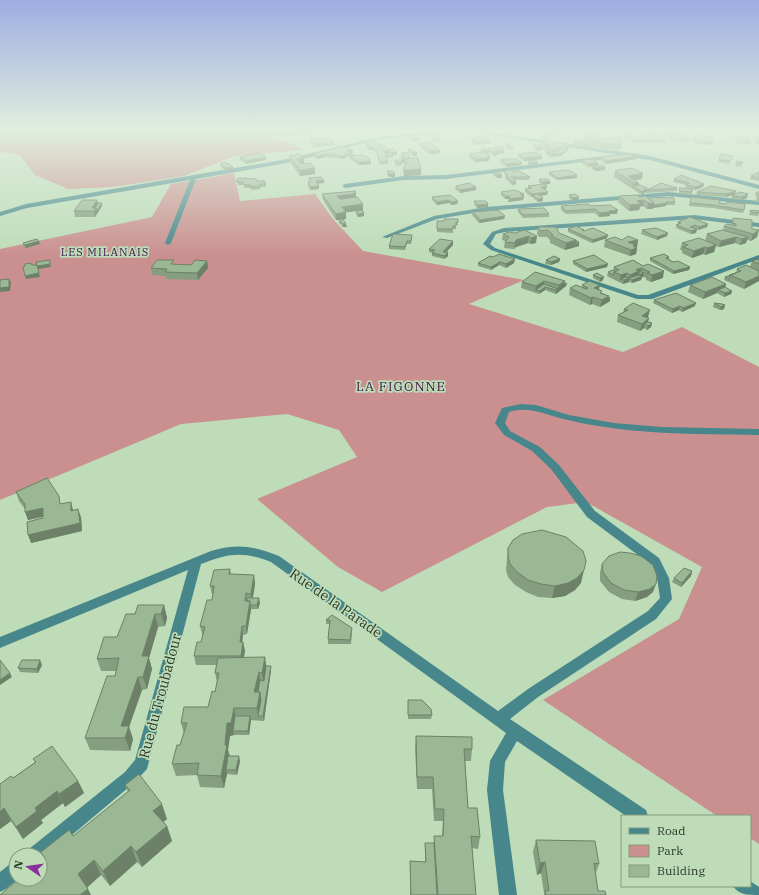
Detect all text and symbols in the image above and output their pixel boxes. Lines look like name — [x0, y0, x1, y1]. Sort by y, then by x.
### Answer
district label: LES MILANAIS — [61, 245, 149, 259]
district label: LA FIGONNE — [356, 378, 446, 395]
street label: Rue de la Parade — [286, 564, 386, 642]
street label: Rue du Troubadour — [135, 631, 186, 760]
legend — [621, 815, 751, 887]
text: Road — [657, 823, 686, 838]
text: Park — [657, 843, 683, 858]
north arrow — [8, 847, 48, 887]
text: N — [10, 859, 26, 871]
text: Building — [657, 863, 705, 878]

